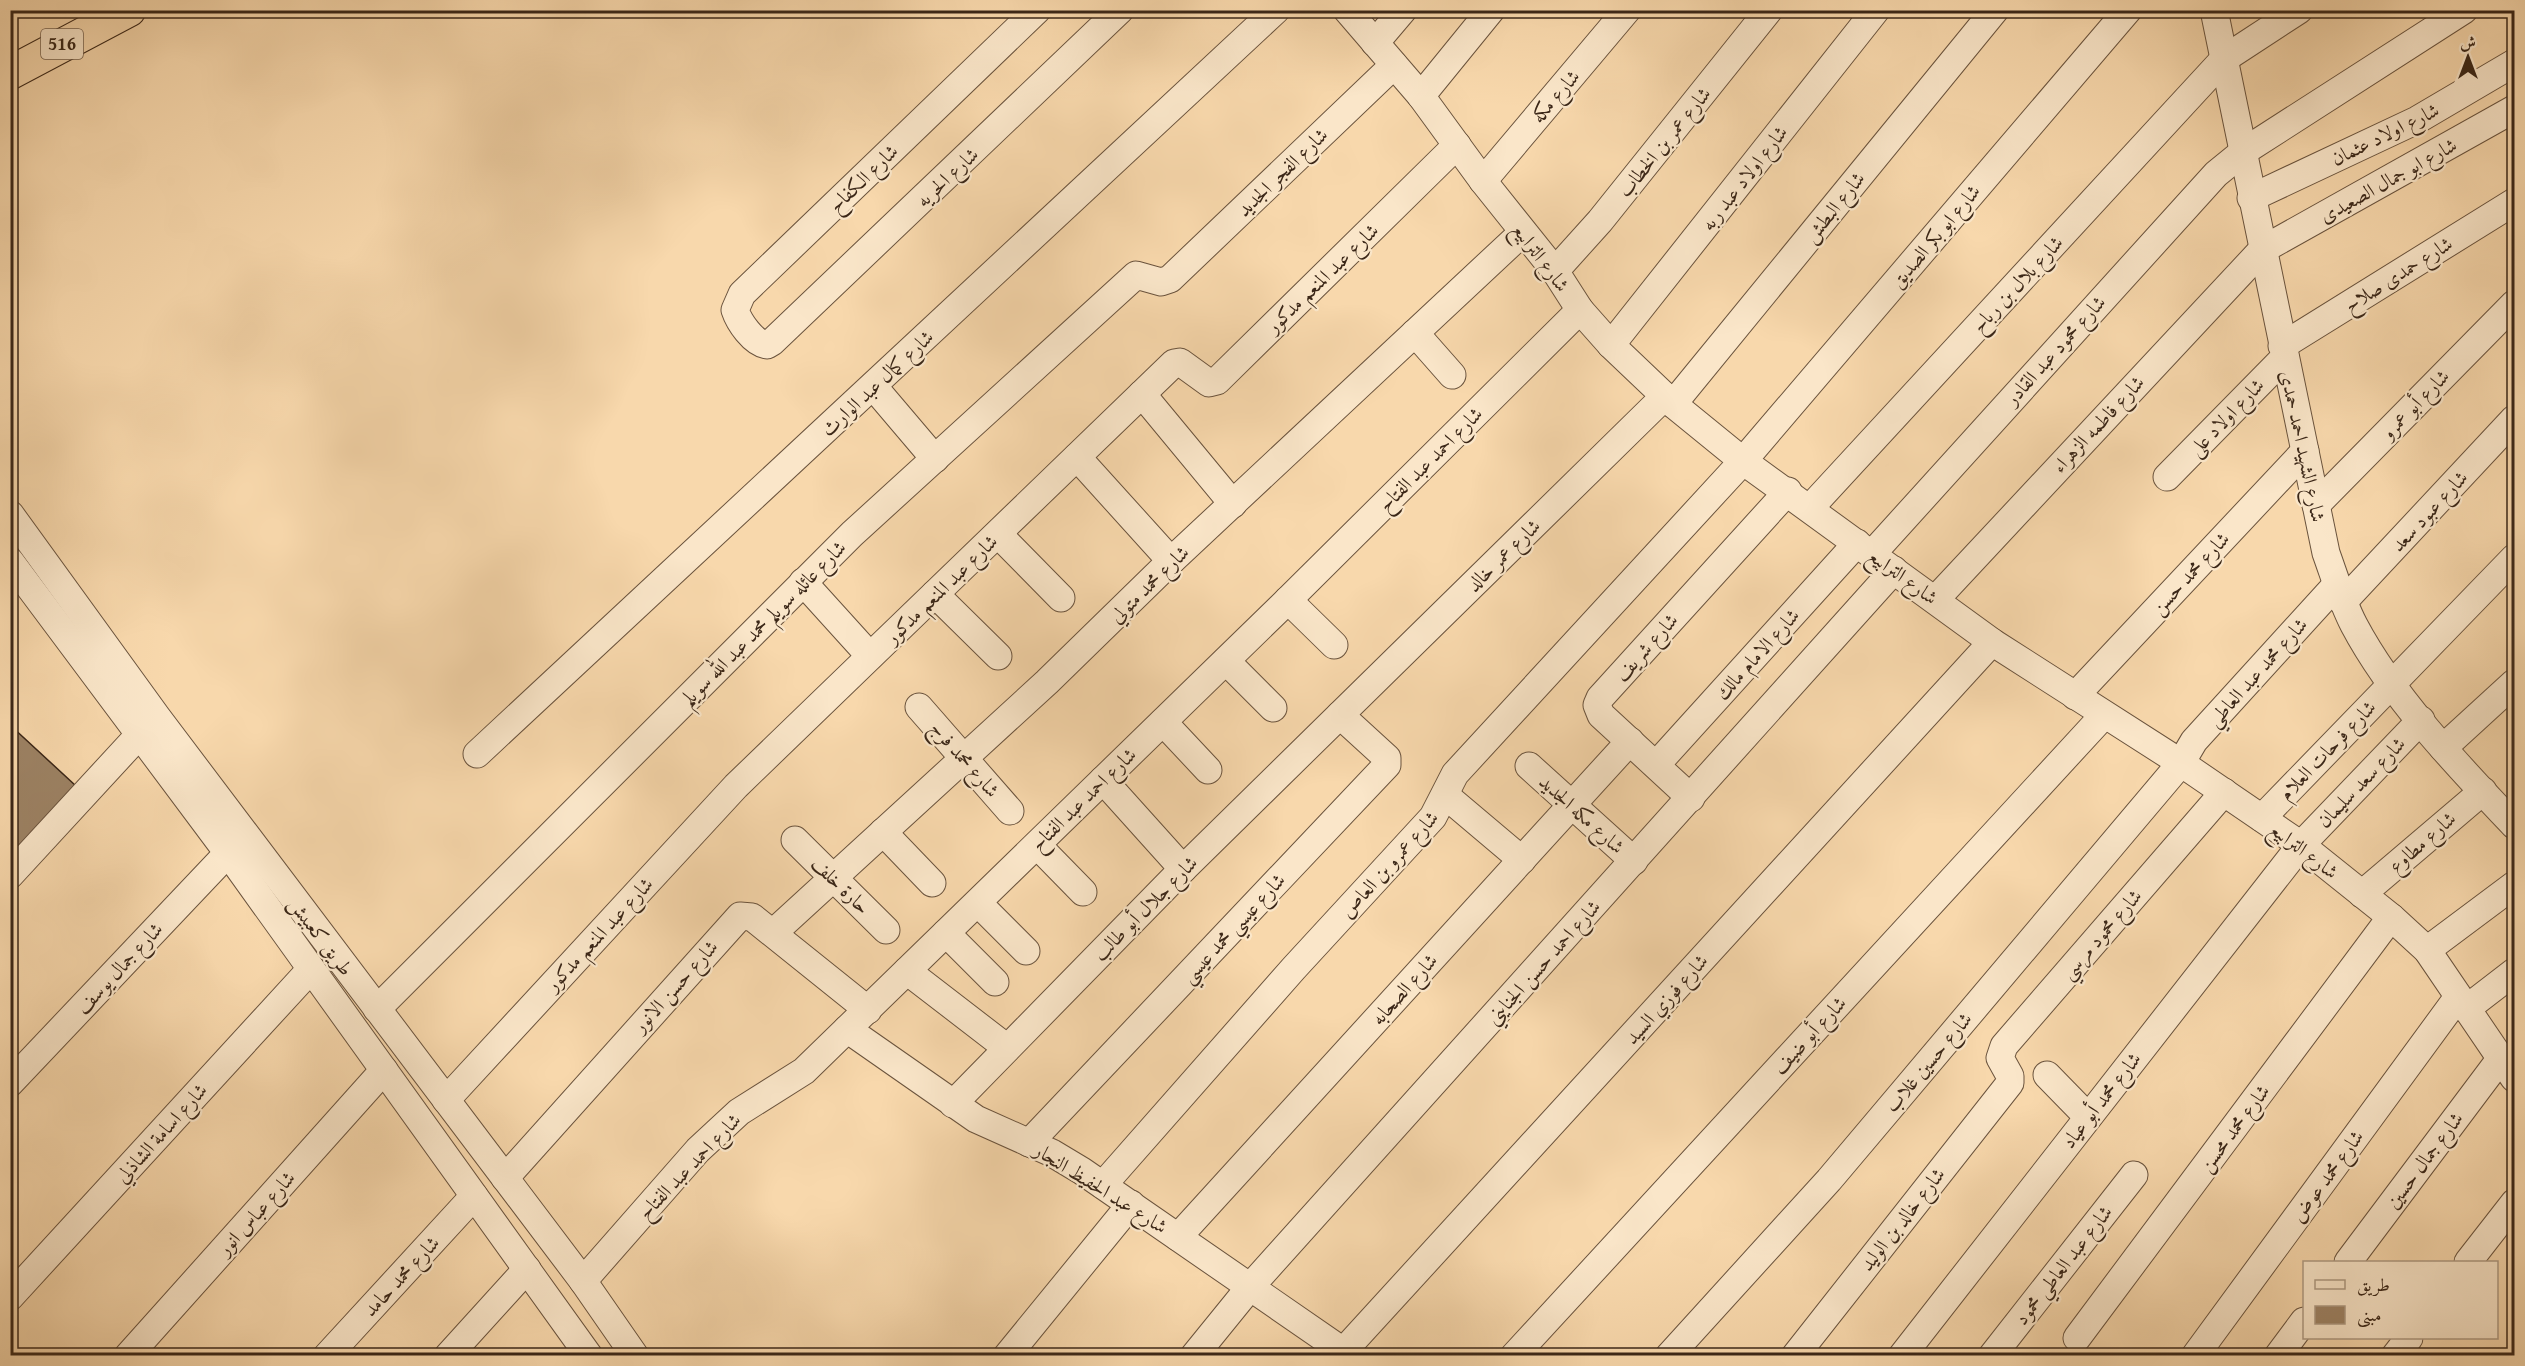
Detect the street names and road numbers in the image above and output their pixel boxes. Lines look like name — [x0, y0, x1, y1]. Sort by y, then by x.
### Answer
road number: 516 — [41, 29, 83, 59]
street label: شارع مكه — [1523, 62, 1589, 132]
street label: شارع عمر بن الخطاب — [1610, 80, 1720, 206]
street label: شارع اولاد عثمان — [2326, 95, 2446, 176]
street label: شارع اولاد عبد ربه — [1693, 119, 1797, 239]
street label: شارع الفجر الجديد — [1229, 120, 1337, 226]
street label: شارع ابو جمال الصعيدى — [2314, 130, 2464, 233]
street label: شارع الكفاح — [821, 137, 907, 221]
street label: شارع الحريه — [909, 140, 987, 216]
street label: شارع البطش — [1796, 165, 1875, 251]
street label: شارع ابو بكر الصديق — [1882, 177, 1990, 296]
street label: شارع عبد المنعم مدكور — [1257, 216, 1388, 344]
street label: شارع الترابيع — [1502, 216, 1577, 300]
street label: شارع حمدى صلاح — [2338, 228, 2460, 322]
street label: شارع بلال بن رباح — [1964, 229, 2072, 342]
street label: شارع محمود عبد القادر — [1996, 288, 2115, 415]
street label: شارع كمال عبد الوارث — [814, 322, 942, 446]
street label: شارع أبو عمرو — [2372, 362, 2458, 450]
street label: شارع الشهيد احمد حمدى — [2269, 367, 2334, 525]
street label: شارع فاطمه الزهراء — [2045, 368, 2154, 482]
street label: شارع اولاد على — [2181, 371, 2273, 465]
street label: شارع احمد عبد الفتاح — [1371, 400, 1492, 521]
street label: شارع عبود سعد — [2383, 463, 2477, 561]
street label: شارع عمر خالد — [1459, 512, 1549, 601]
street label: شارع محمد حسن — [2143, 525, 2239, 623]
street label: شارع عبد المنعم مدكور — [876, 527, 1007, 655]
street label: شارع عائله سويلم محمد عبد الله سويلم — [673, 533, 857, 717]
street label: شارع محمد متولي — [1102, 538, 1198, 632]
street label: شارع الترابيع — [1860, 540, 1944, 614]
street label: شارع الامام مالك — [1708, 601, 1809, 709]
street label: شارع شريف — [1607, 606, 1687, 690]
street label: شارع محمد عبد العاطي — [2199, 610, 2317, 736]
street label: شارع فرحات العلام — [2271, 693, 2385, 809]
street label: شارع محمد فرج — [921, 714, 1007, 806]
street label: شارع سعد سليمان — [2310, 729, 2415, 837]
street label: شارع احمد عبد الفتاح — [1023, 740, 1145, 860]
street label: شارع مكه الجديد — [1530, 767, 1632, 863]
street label: شارع عمرو بن العاص — [1332, 803, 1448, 927]
street label: شارع مطاوع — [2381, 804, 2464, 882]
street label: شارع الترابيع — [2261, 814, 2345, 889]
street label: شارع جلال أبو طالب — [1085, 848, 1207, 970]
street label: حارة خلف — [805, 849, 878, 920]
street label: شارع عيسي محمد عيسي — [1174, 866, 1295, 993]
street label: شارع عبد المنعم مدكور — [536, 870, 663, 1002]
street label: شارع محمود مرسي — [2053, 882, 2152, 989]
street label: طريق كعبيش — [282, 890, 361, 981]
street label: شارع احمد حسن الجنايني — [1478, 893, 1610, 1033]
street label: شارع جمال يوسف — [68, 915, 172, 1023]
street label: شارع حسن الانور — [624, 933, 727, 1043]
street label: شارع الصحابه — [1363, 946, 1447, 1034]
street label: شارع فوزي السيد — [1617, 947, 1717, 1053]
street label: شارع أبو ضيف — [1765, 989, 1856, 1083]
street label: شارع حسين غلاب — [1877, 1005, 1981, 1121]
street label: شارع محمد أبو عياد — [2054, 1045, 2151, 1157]
street label: شارع اسامة الشاذلي — [108, 1076, 217, 1192]
street label: شارع محمد محسن — [2191, 1078, 2279, 1180]
street label: شارع جمال حسين — [2378, 1105, 2473, 1217]
street label: شارع احمد عبد الفتاح — [630, 1106, 750, 1228]
street label: شارع محمد عوض — [2283, 1123, 2373, 1230]
street label: شارع عبد الحفيظ النجار — [1025, 1134, 1173, 1244]
street label: شارع خالد بن الوليد — [1852, 1161, 1955, 1279]
street label: شارع عباس انور — [208, 1164, 305, 1266]
street label: شارع عبد العاطي محمود — [2007, 1199, 2123, 1334]
street label: شارع محمد حامد — [355, 1229, 449, 1325]

